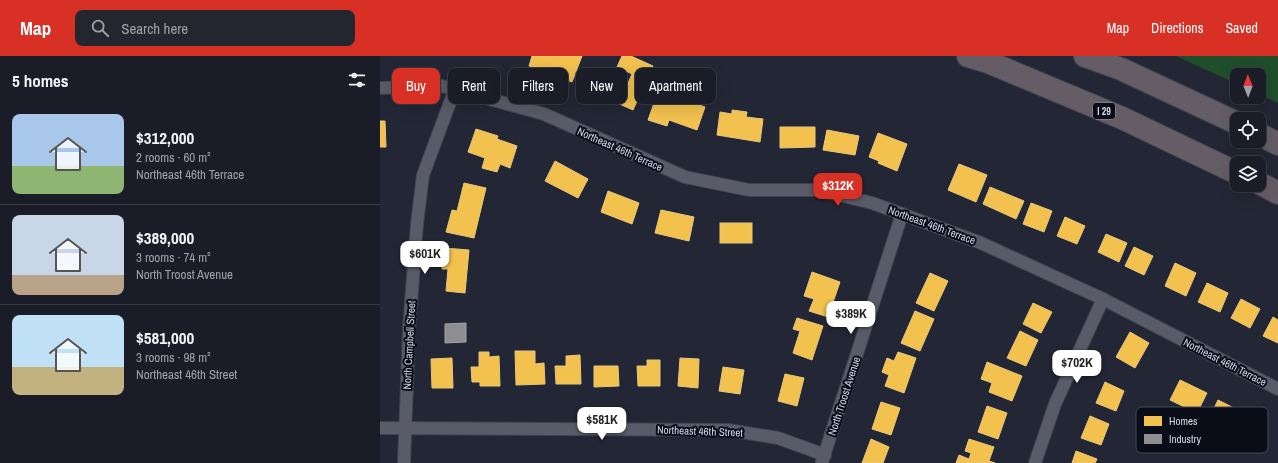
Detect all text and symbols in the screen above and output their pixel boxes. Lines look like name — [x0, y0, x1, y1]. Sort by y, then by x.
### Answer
search box — [75, 10, 355, 46]
text: Map — [20, 15, 51, 41]
icon: search — [89, 17, 111, 39]
text: Search here — [121, 18, 188, 39]
text: Map — [1107, 19, 1129, 37]
text: Directions — [1151, 19, 1203, 37]
text: Saved — [1225, 19, 1258, 37]
chip: Buy — [392, 68, 440, 104]
chip: Rent — [448, 68, 500, 104]
chip: Filters — [508, 68, 568, 104]
chip: New — [576, 68, 627, 104]
chip: Apartment — [635, 68, 716, 104]
north arrow — [1230, 68, 1266, 104]
map controls — [1230, 68, 1266, 192]
text: 5 homes — [12, 69, 69, 92]
icon: filters — [346, 69, 368, 91]
road number: I 29 — [1093, 103, 1115, 119]
button: locate — [1230, 112, 1266, 148]
street label: Northeast 46th Terrace — [575, 124, 665, 174]
text: $312,000 — [136, 126, 194, 149]
icon: home — [44, 130, 92, 178]
text: 2 rooms · 60 m² — [136, 149, 211, 166]
button: layers — [1230, 156, 1266, 192]
text: Northeast 46th Terrace — [136, 166, 244, 183]
pin: $312K — [810, 173, 866, 207]
text: $312K — [822, 177, 854, 194]
street label: Northeast 46th Terrace — [887, 203, 977, 247]
text: $389,000 — [136, 226, 194, 249]
icon: home — [44, 231, 92, 279]
pin: $601K — [397, 241, 453, 275]
text: $601K — [409, 245, 441, 262]
text: 3 rooms · 74 m² — [136, 249, 211, 266]
text: North Troost Avenue — [136, 266, 233, 283]
street label: North Campbell Street — [400, 300, 418, 390]
pin: $389K — [823, 301, 879, 335]
text: $389K — [835, 305, 867, 322]
text: $581,000 — [136, 326, 194, 349]
icon: home — [44, 331, 92, 379]
street label: Northeast 46th Terrace — [1181, 335, 1269, 389]
text: 3 rooms · 98 m² — [136, 349, 211, 366]
pin: $702K — [1049, 350, 1105, 384]
text: $702K — [1061, 354, 1093, 371]
street label: North Troost Avenue — [825, 355, 863, 437]
text: Northeast 46th Street — [136, 366, 237, 383]
pin: $581K — [574, 407, 630, 441]
legend — [1136, 407, 1268, 453]
text: $581K — [586, 411, 618, 428]
text: Homes — [1169, 414, 1198, 428]
street label: Northeast 46th Street — [657, 423, 744, 440]
text: Industry — [1169, 432, 1202, 446]

